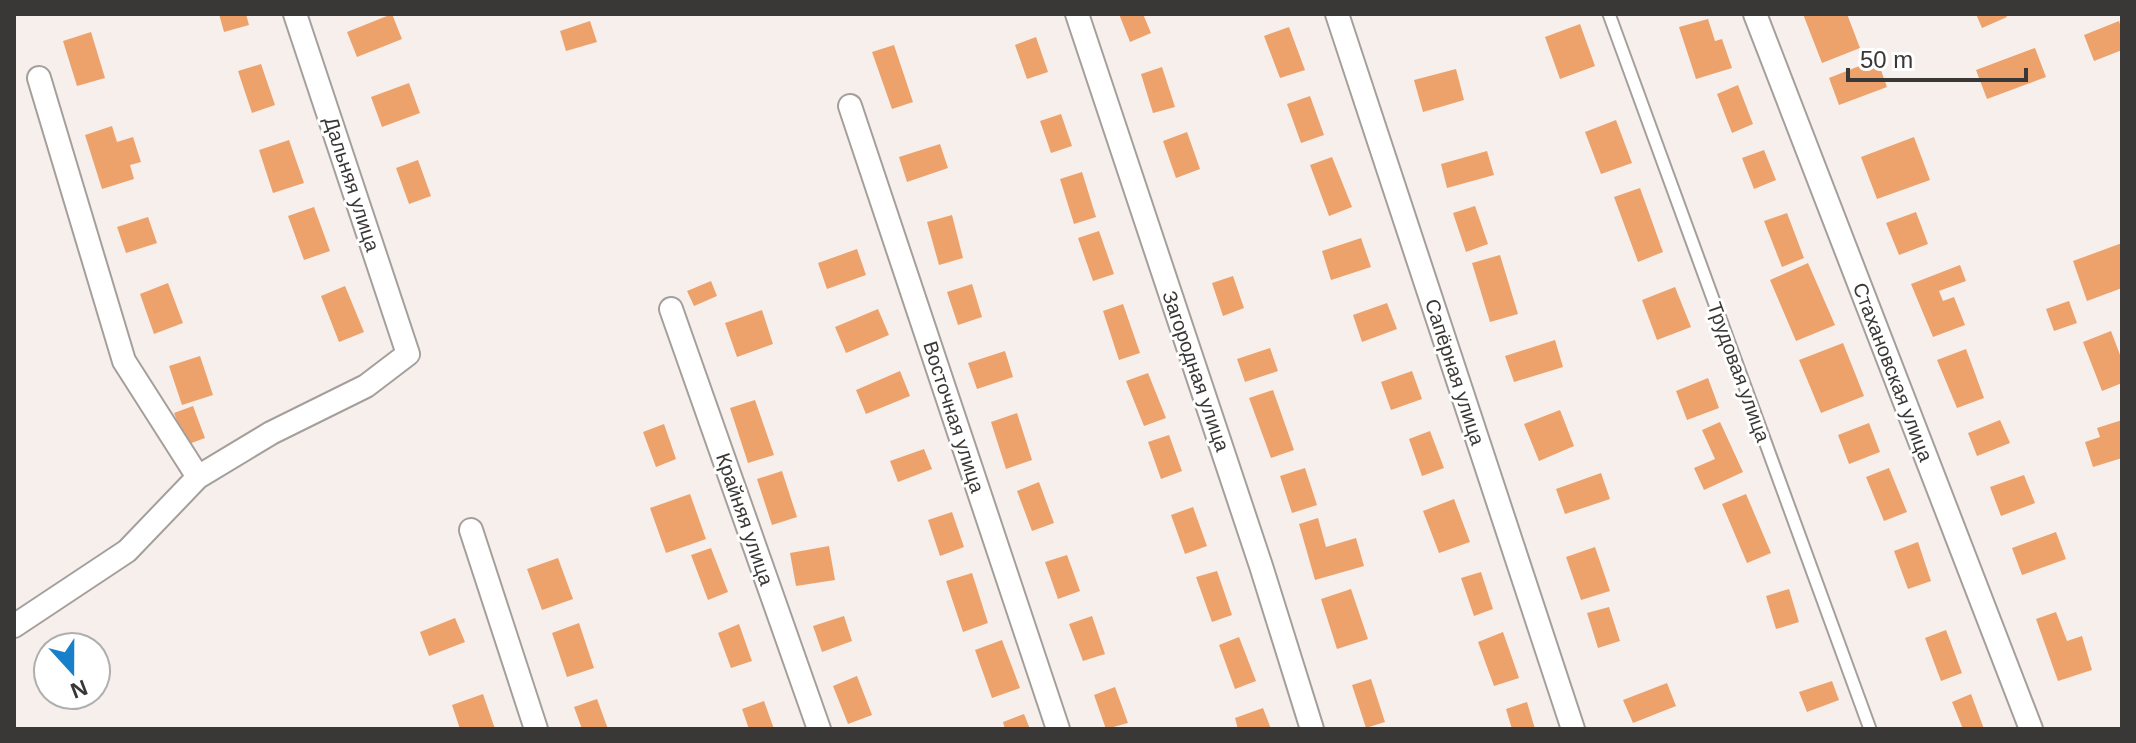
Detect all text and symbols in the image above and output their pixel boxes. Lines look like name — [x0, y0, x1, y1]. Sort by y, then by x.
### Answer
scale bar — [1848, 32, 2026, 82]
text: 50 m — [1860, 46, 1913, 73]
street label: Дальняя улица — [320, 114, 384, 255]
street label: Стахановская улица — [1849, 280, 1938, 465]
street label: Загородная улица — [1158, 288, 1234, 455]
street label: Сапёрная улица — [1421, 296, 1489, 449]
street label: Трудовая улица — [1704, 299, 1775, 446]
street label: Восточная улица — [919, 338, 989, 496]
street label: Крайняя улица — [712, 450, 778, 589]
north arrow — [32, 631, 112, 711]
text: N — [67, 675, 91, 704]

